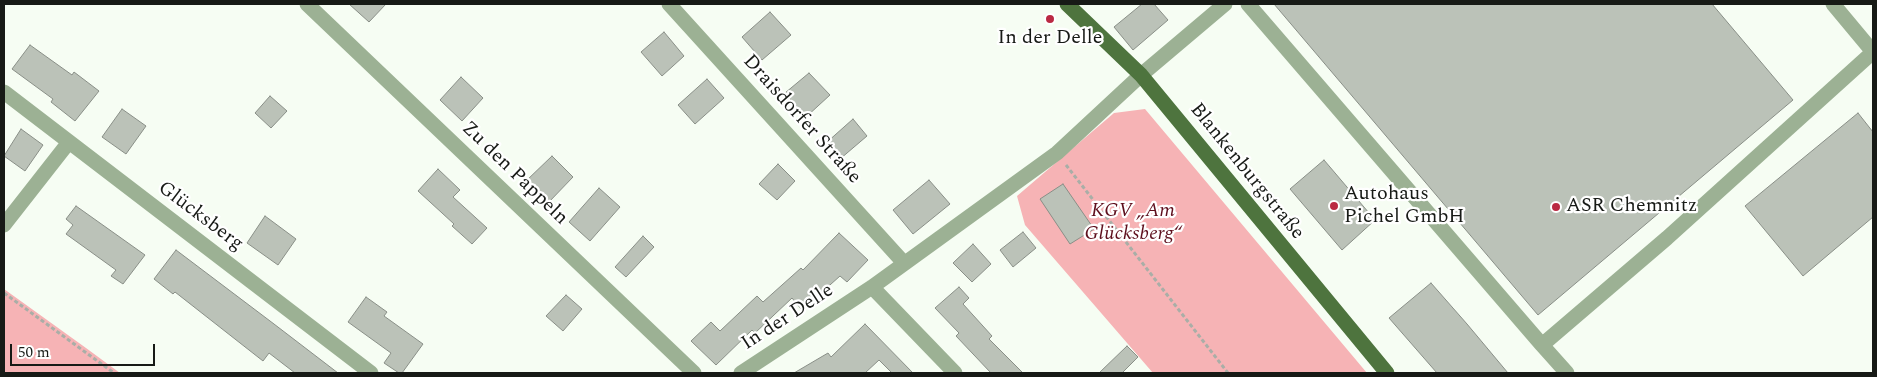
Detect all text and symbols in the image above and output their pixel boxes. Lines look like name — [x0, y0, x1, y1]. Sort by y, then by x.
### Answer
marker: In der Delle — [1044, 13, 1056, 25]
place label: In der Delle — [998, 27, 1102, 51]
street label: Draisdorfer Straße — [737, 50, 865, 190]
street label: Blankenburgstraße — [1184, 99, 1308, 245]
street label: Zu den Pappeln — [456, 117, 572, 231]
street label: Glücksberg — [152, 177, 248, 257]
place label: Autohaus Pichel GmbH — [1344, 183, 1465, 230]
place label: ASR Chemnitz — [1566, 195, 1697, 219]
park label: KGV „Am Glücksberg“ — [1084, 200, 1182, 247]
marker: Autohaus Pichel GmbH — [1328, 200, 1340, 212]
marker: ASR Chemnitz — [1550, 201, 1562, 213]
street label: In der Delle — [737, 279, 839, 357]
scale bar — [12, 334, 158, 366]
text: 50 m — [18, 341, 50, 364]

